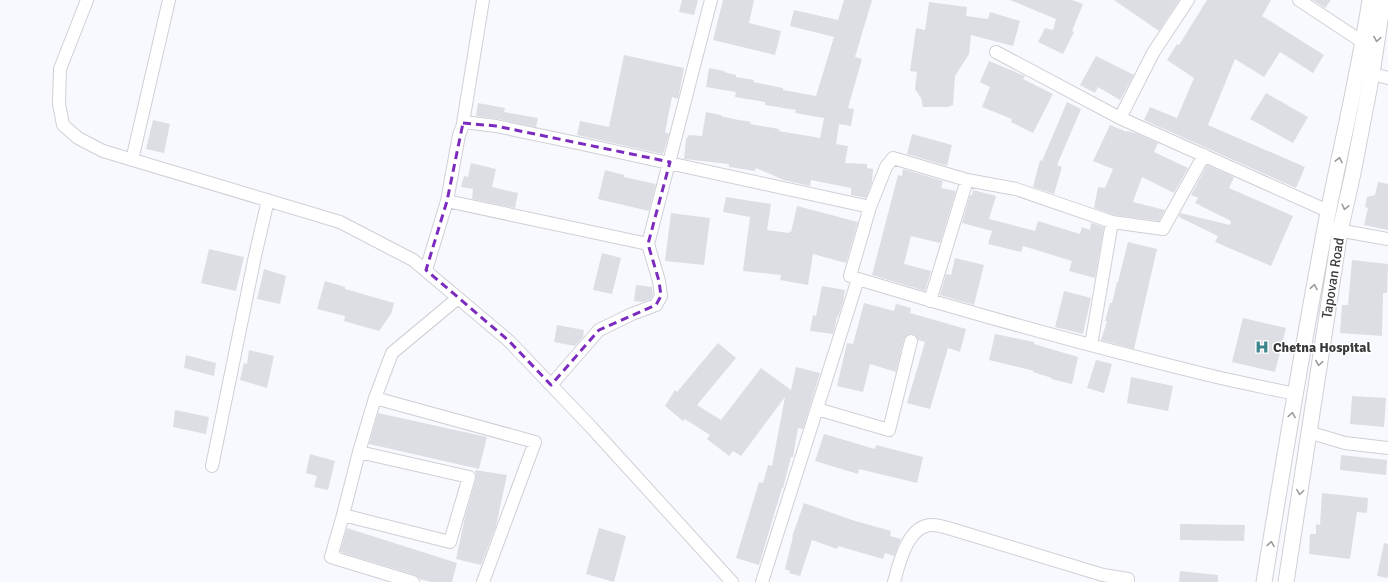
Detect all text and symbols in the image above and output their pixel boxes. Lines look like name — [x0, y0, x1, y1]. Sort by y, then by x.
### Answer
one-way arrow — [1374, 35, 1382, 42]
one-way arrow — [1335, 156, 1343, 163]
one-way arrow — [1342, 204, 1350, 211]
street label: Tapovan Road — [1318, 236, 1348, 320]
one-way arrow — [1310, 284, 1318, 290]
hospital icon: Chetna Hospital — [1254, 339, 1270, 355]
place label: Chetna Hospital — [1273, 339, 1371, 356]
one-way arrow — [1316, 360, 1324, 366]
one-way arrow — [1287, 412, 1295, 418]
one-way arrow — [1296, 489, 1304, 495]
one-way arrow — [1266, 540, 1274, 547]

